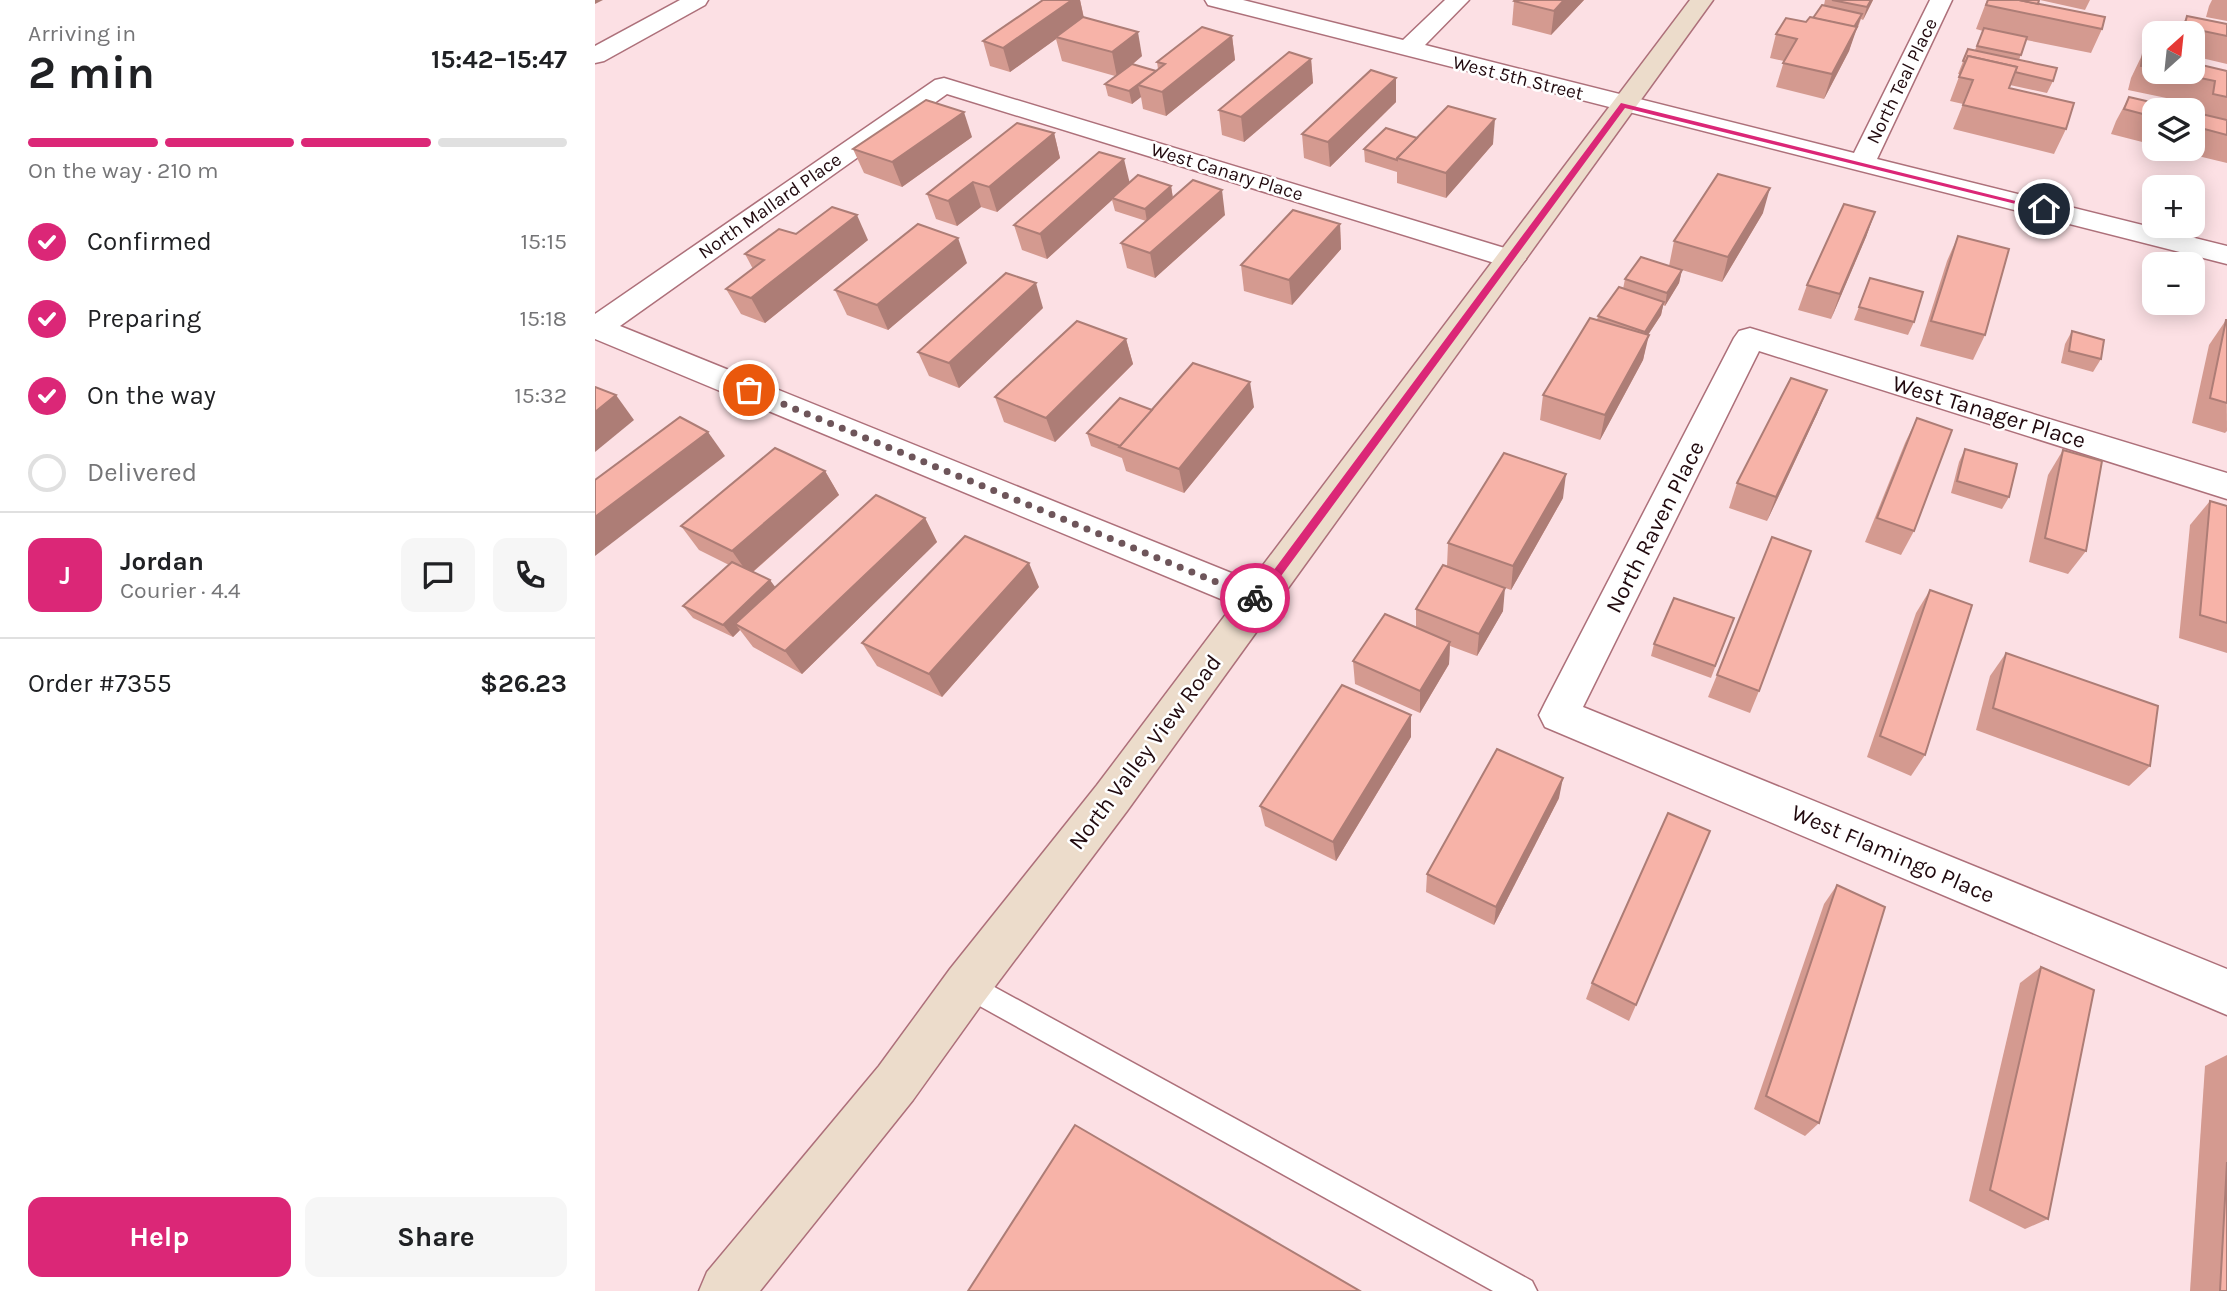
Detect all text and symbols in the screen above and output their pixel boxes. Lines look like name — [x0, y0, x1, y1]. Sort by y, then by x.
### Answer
street label: North Teal Place — [1862, 14, 1942, 148]
text: Arriving in — [28, 20, 136, 47]
north arrow — [2142, 21, 2205, 84]
map controls — [2142, 21, 2205, 315]
text: 15:42–15:47 — [431, 44, 567, 75]
text: 2 min — [28, 46, 155, 100]
street label: West 5th Street — [1450, 51, 1586, 105]
button: layers — [2142, 98, 2205, 161]
street label: West Canary Place — [1148, 138, 1306, 206]
street label: North Mallard Place — [694, 148, 846, 264]
text: On the way · 210 m — [28, 157, 219, 184]
button: + — [2142, 175, 2205, 238]
pin — [2014, 179, 2074, 239]
icon: home — [2025, 190, 2063, 228]
icon: check — [28, 223, 66, 261]
text: Confirmed — [87, 226, 212, 257]
text: 15:15 — [521, 228, 567, 255]
button: − — [2142, 252, 2205, 315]
icon: check — [28, 300, 66, 338]
text: Preparing — [87, 303, 201, 334]
text: 15:18 — [519, 305, 567, 332]
pin — [719, 360, 779, 420]
street label: West Tanager Place — [1889, 370, 2089, 454]
icon: bag — [730, 371, 768, 409]
icon: check — [28, 377, 66, 415]
text: On the way — [87, 380, 216, 411]
text: 15:32 — [514, 382, 567, 409]
street label: North Raven Place — [1600, 436, 1710, 618]
text: Delivered — [87, 457, 197, 488]
button: chat — [401, 538, 475, 612]
button: phone — [493, 538, 567, 612]
text: Jordan — [120, 546, 204, 577]
text: J — [59, 560, 71, 591]
courier — [1220, 563, 1290, 633]
text: Courier · 4.4 — [120, 577, 241, 604]
icon: bike — [1236, 579, 1274, 617]
street label: North Valley View Road — [1063, 649, 1227, 855]
text: Order #7355 — [28, 668, 172, 699]
text: $26.23 — [480, 668, 567, 699]
street label: West Flamingo Place — [1787, 799, 1999, 909]
button: Help — [28, 1197, 291, 1277]
button: Share — [305, 1197, 567, 1277]

